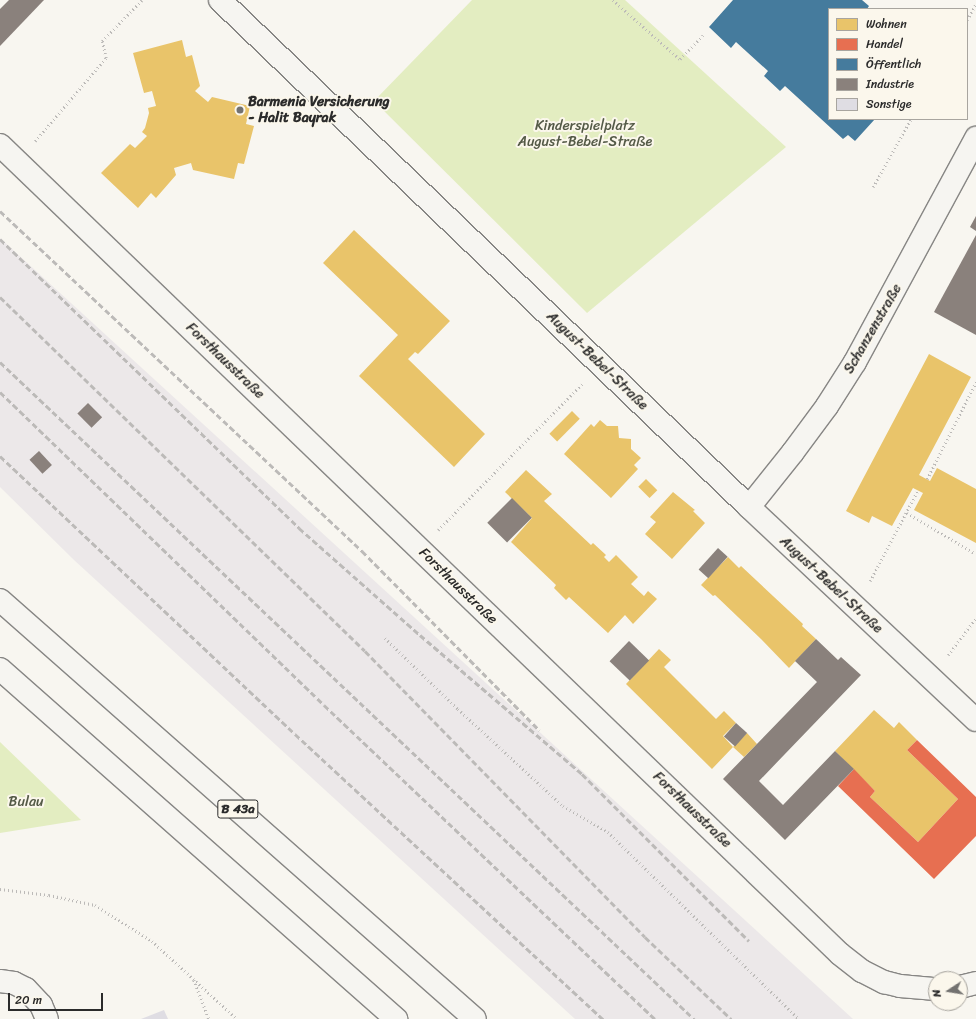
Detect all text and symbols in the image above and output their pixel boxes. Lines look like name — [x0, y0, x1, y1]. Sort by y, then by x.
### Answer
legend — [828, 8, 968, 120]
text: Wohnen — [866, 13, 907, 35]
text: Handel — [866, 33, 903, 55]
text: Öffentlich — [866, 53, 921, 75]
text: Industrie — [866, 73, 914, 95]
text: Sonstige — [866, 93, 912, 115]
place label: Barmenia Versicherung - Halit Bayrak — [248, 94, 389, 126]
marker: Barmenia Versicherung - Halit Bayrak — [235, 105, 245, 115]
park label: Kinderspielplatz August-Bebel-Straße — [518, 118, 652, 150]
street label: Schanzenstraße — [841, 281, 905, 377]
street label: August-Bebel-Straße — [543, 308, 651, 414]
street label: Forsthausstraße — [182, 319, 268, 403]
street label: August-Bebel-Straße — [776, 533, 886, 637]
street label: Forsthausstraße — [415, 544, 501, 628]
street label: Forsthausstraße — [649, 768, 735, 852]
park label: Bulau — [9, 794, 43, 810]
road number: B 43a — [217, 798, 259, 820]
north arrow — [928, 971, 968, 1011]
scale bar — [10, 985, 105, 1011]
text: N — [927, 988, 947, 999]
text: 20 m — [15, 989, 42, 1011]

